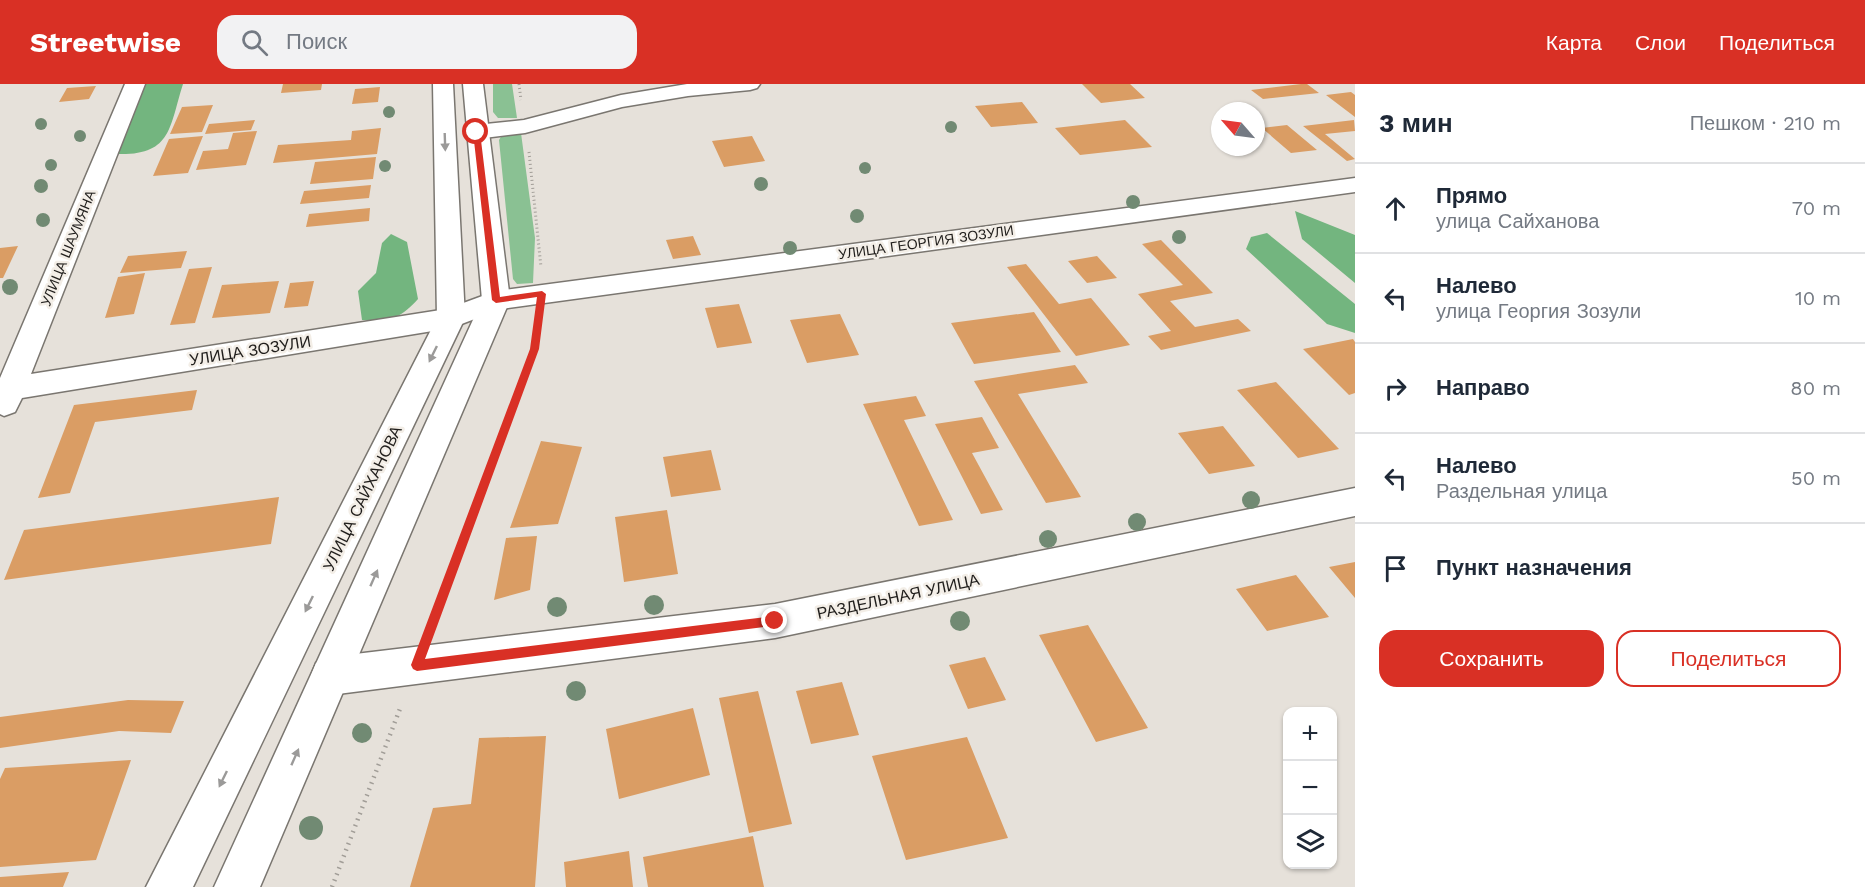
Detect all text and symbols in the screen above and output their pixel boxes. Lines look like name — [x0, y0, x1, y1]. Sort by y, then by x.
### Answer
search box — [217, 15, 637, 69]
text: Streetwise — [30, 26, 181, 59]
icon: search — [238, 26, 271, 59]
text: Поиск — [286, 29, 347, 54]
text: Карта — [1546, 30, 1602, 55]
text: Слои — [1635, 30, 1686, 55]
text: Поделиться — [1719, 30, 1835, 55]
north arrow — [1211, 102, 1265, 156]
text: 3 мин — [1379, 108, 1453, 138]
text: Пешком · 210 m — [1690, 111, 1841, 135]
route start — [462, 118, 488, 144]
one-way arrow — [440, 133, 449, 152]
text: Прямо — [1436, 183, 1507, 208]
street label: УЛИЦА ШАУМЯНА — [37, 187, 99, 308]
icon: ahead — [1379, 192, 1412, 225]
text: 70 m — [1792, 196, 1841, 220]
text: улица Сайханова — [1436, 209, 1599, 233]
street label: УЛИЦА ГЕОРГИЯ ЗОЗУЛИ — [837, 222, 1015, 262]
text: Налево — [1436, 273, 1517, 298]
icon: left — [1379, 282, 1412, 315]
text: 10 m — [1795, 286, 1841, 310]
text: улица Георгия Зозули — [1436, 299, 1641, 323]
street label: УЛИЦА ЗОЗУЛИ — [188, 332, 312, 369]
one-way arrow — [428, 346, 437, 363]
icon: right — [1379, 372, 1412, 405]
text: Направо — [1436, 375, 1530, 400]
text: 80 m — [1790, 376, 1841, 400]
street label: УЛИЦА САЙХАНОВА — [319, 422, 406, 574]
text: Налево — [1436, 453, 1517, 478]
icon: left — [1379, 462, 1412, 495]
text: 50 m — [1791, 466, 1841, 490]
text: Раздельная улица — [1436, 479, 1607, 503]
icon: arrive — [1379, 552, 1412, 585]
text: Пункт назначения — [1436, 555, 1632, 580]
one-way arrow — [369, 570, 378, 587]
street label: РАЗДЕЛЬНАЯ УЛИЦА — [815, 570, 981, 623]
one-way arrow — [304, 596, 314, 613]
route end — [761, 607, 787, 633]
button: Сохранить — [1379, 630, 1604, 687]
button: Поделиться — [1616, 630, 1841, 687]
map controls — [1283, 707, 1337, 869]
button: + — [1283, 707, 1337, 761]
one-way arrow — [290, 747, 300, 765]
button: − — [1283, 761, 1337, 815]
one-way arrow — [218, 770, 228, 788]
button: layers — [1283, 815, 1337, 869]

